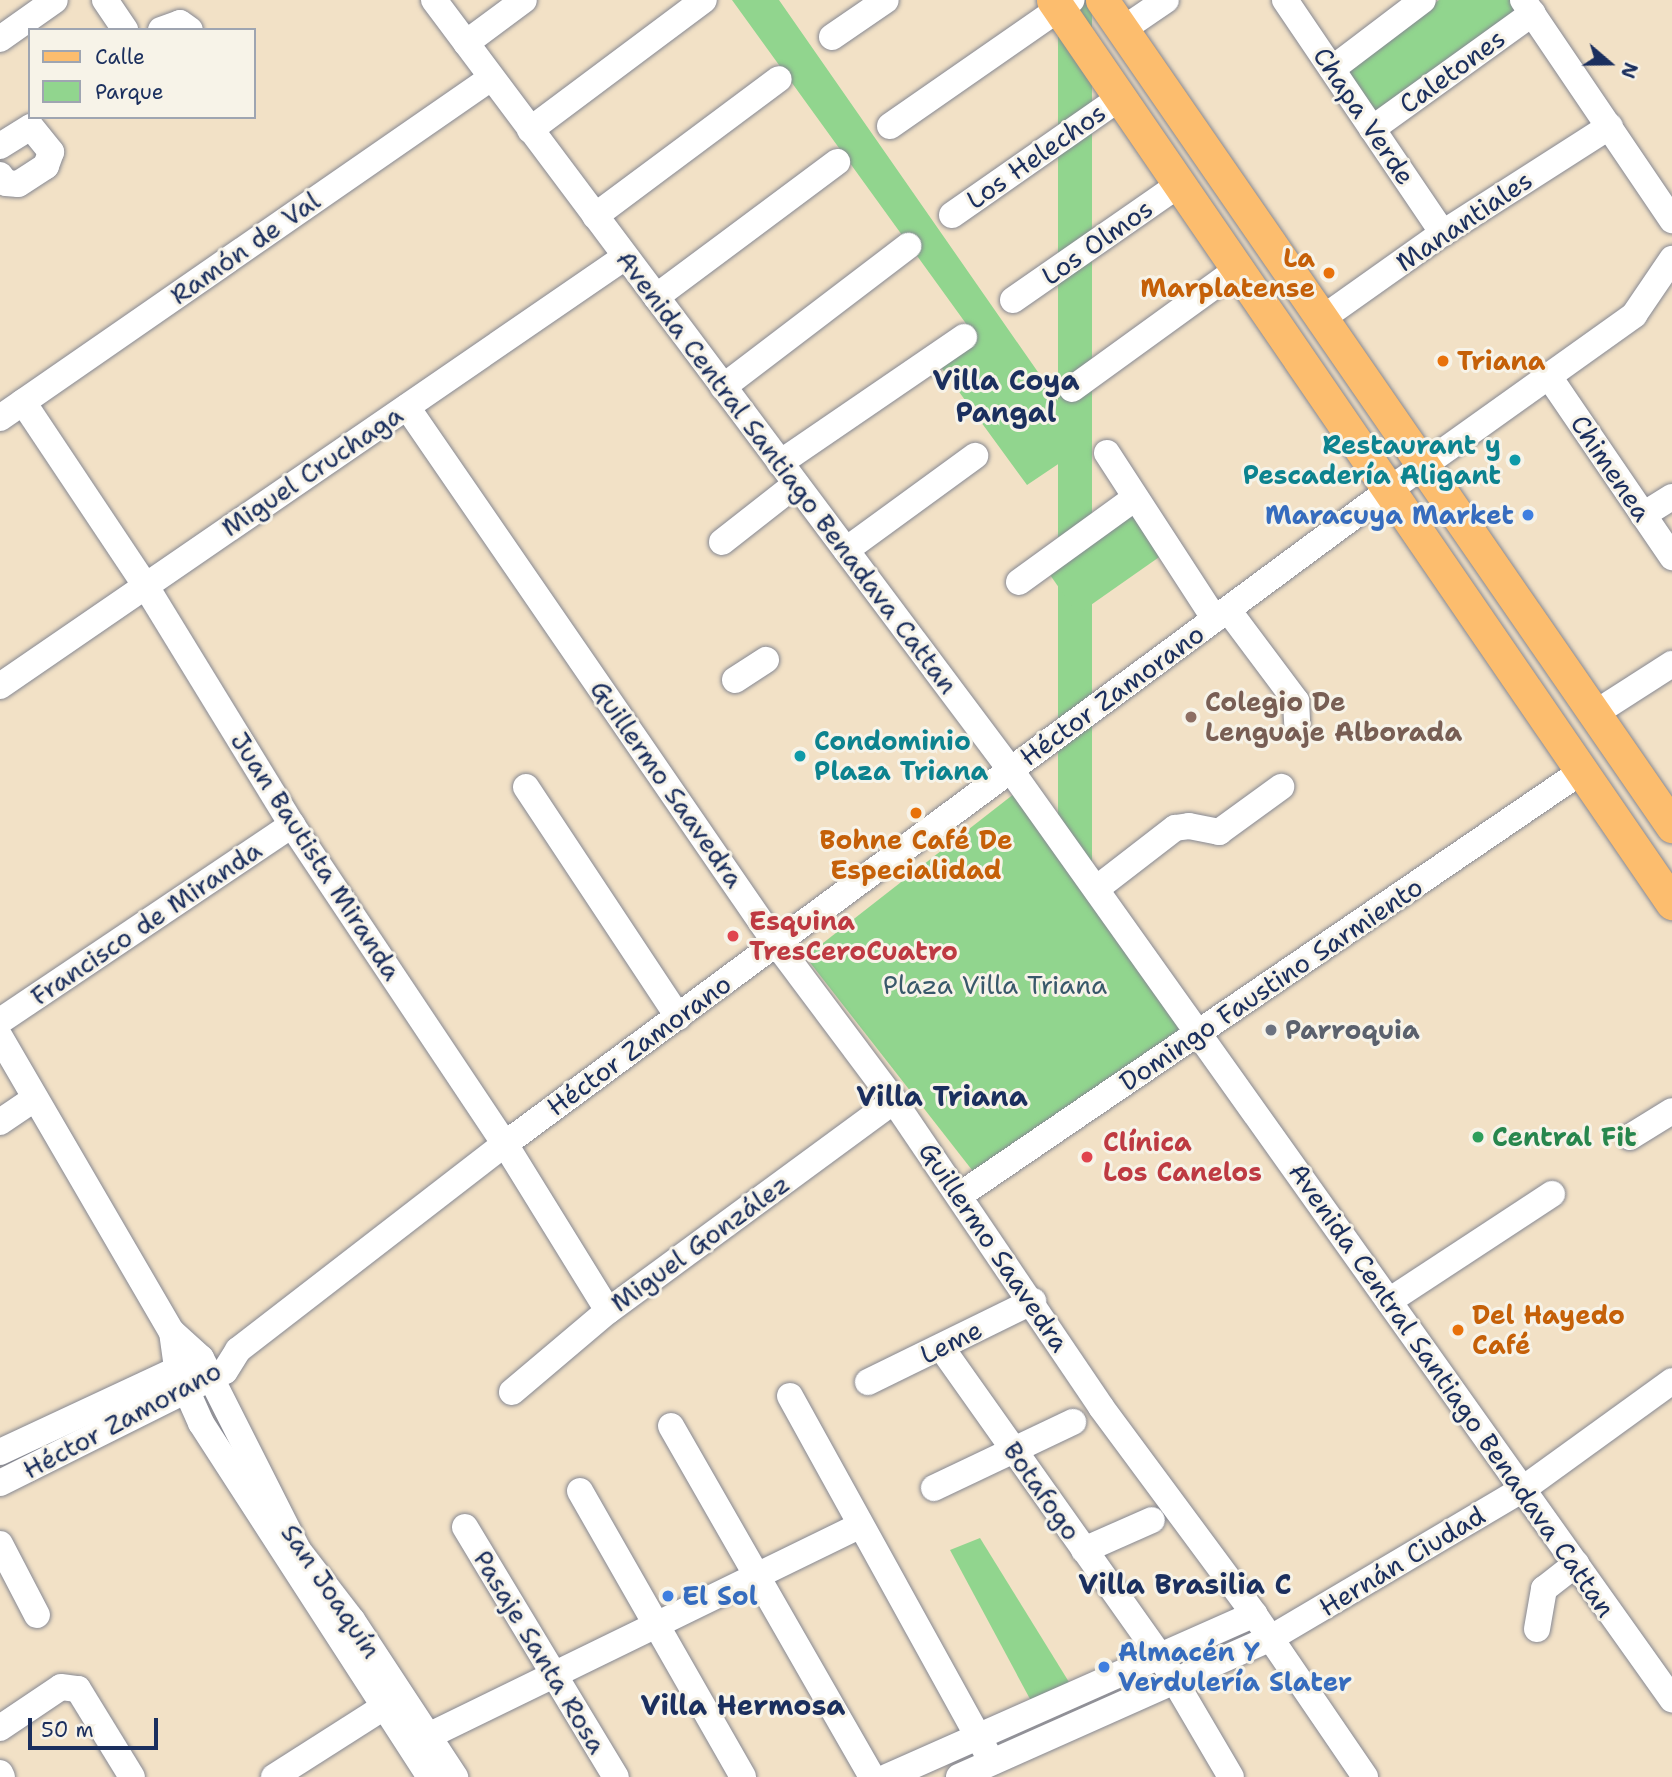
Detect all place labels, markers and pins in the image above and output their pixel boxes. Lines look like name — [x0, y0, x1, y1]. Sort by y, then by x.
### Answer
place label: La Marplatense — [1140, 242, 1315, 304]
marker: La Marplatense — [1321, 265, 1337, 281]
place label: Triana — [1457, 345, 1546, 377]
marker: Triana — [1435, 353, 1451, 369]
place label: Restaurant y Pescadería Aligant — [1243, 429, 1501, 490]
marker: Restaurant y Pescadería Aligant — [1507, 452, 1523, 468]
place label: Maracuya Market — [1265, 499, 1514, 531]
marker: Maracuya Market — [1520, 507, 1536, 523]
place label: Colegio De Lenguaje Alborada — [1205, 686, 1462, 748]
marker: Colegio De Lenguaje Alborada — [1183, 709, 1199, 725]
place label: Condominio Plaza Triana — [814, 725, 988, 786]
marker: Condominio Plaza Triana — [792, 748, 808, 764]
marker: Bohne Café De Especialidad — [908, 805, 924, 821]
place label: Bohne Café De Especialidad — [820, 824, 1012, 886]
place label: Esquina TresCeroCuatro — [749, 905, 958, 967]
marker: Esquina TresCeroCuatro — [723, 926, 743, 946]
place label: Parroquia — [1285, 1014, 1420, 1046]
marker: Parroquia — [1263, 1022, 1279, 1038]
place label: Central Fit — [1492, 1121, 1637, 1153]
place label: Clínica Los Canelos — [1103, 1126, 1262, 1188]
marker: Central Fit — [1470, 1129, 1486, 1145]
marker: Clínica Los Canelos — [1077, 1147, 1097, 1167]
place label: Del Hayedo Café — [1472, 1299, 1625, 1360]
marker: Del Hayedo Café — [1450, 1322, 1466, 1338]
place label: El Sol — [682, 1580, 758, 1612]
marker: El Sol — [660, 1588, 676, 1604]
place label: Almacén Y Verdulería Slater — [1118, 1636, 1352, 1698]
marker: Almacén Y Verdulería Slater — [1096, 1659, 1112, 1675]

